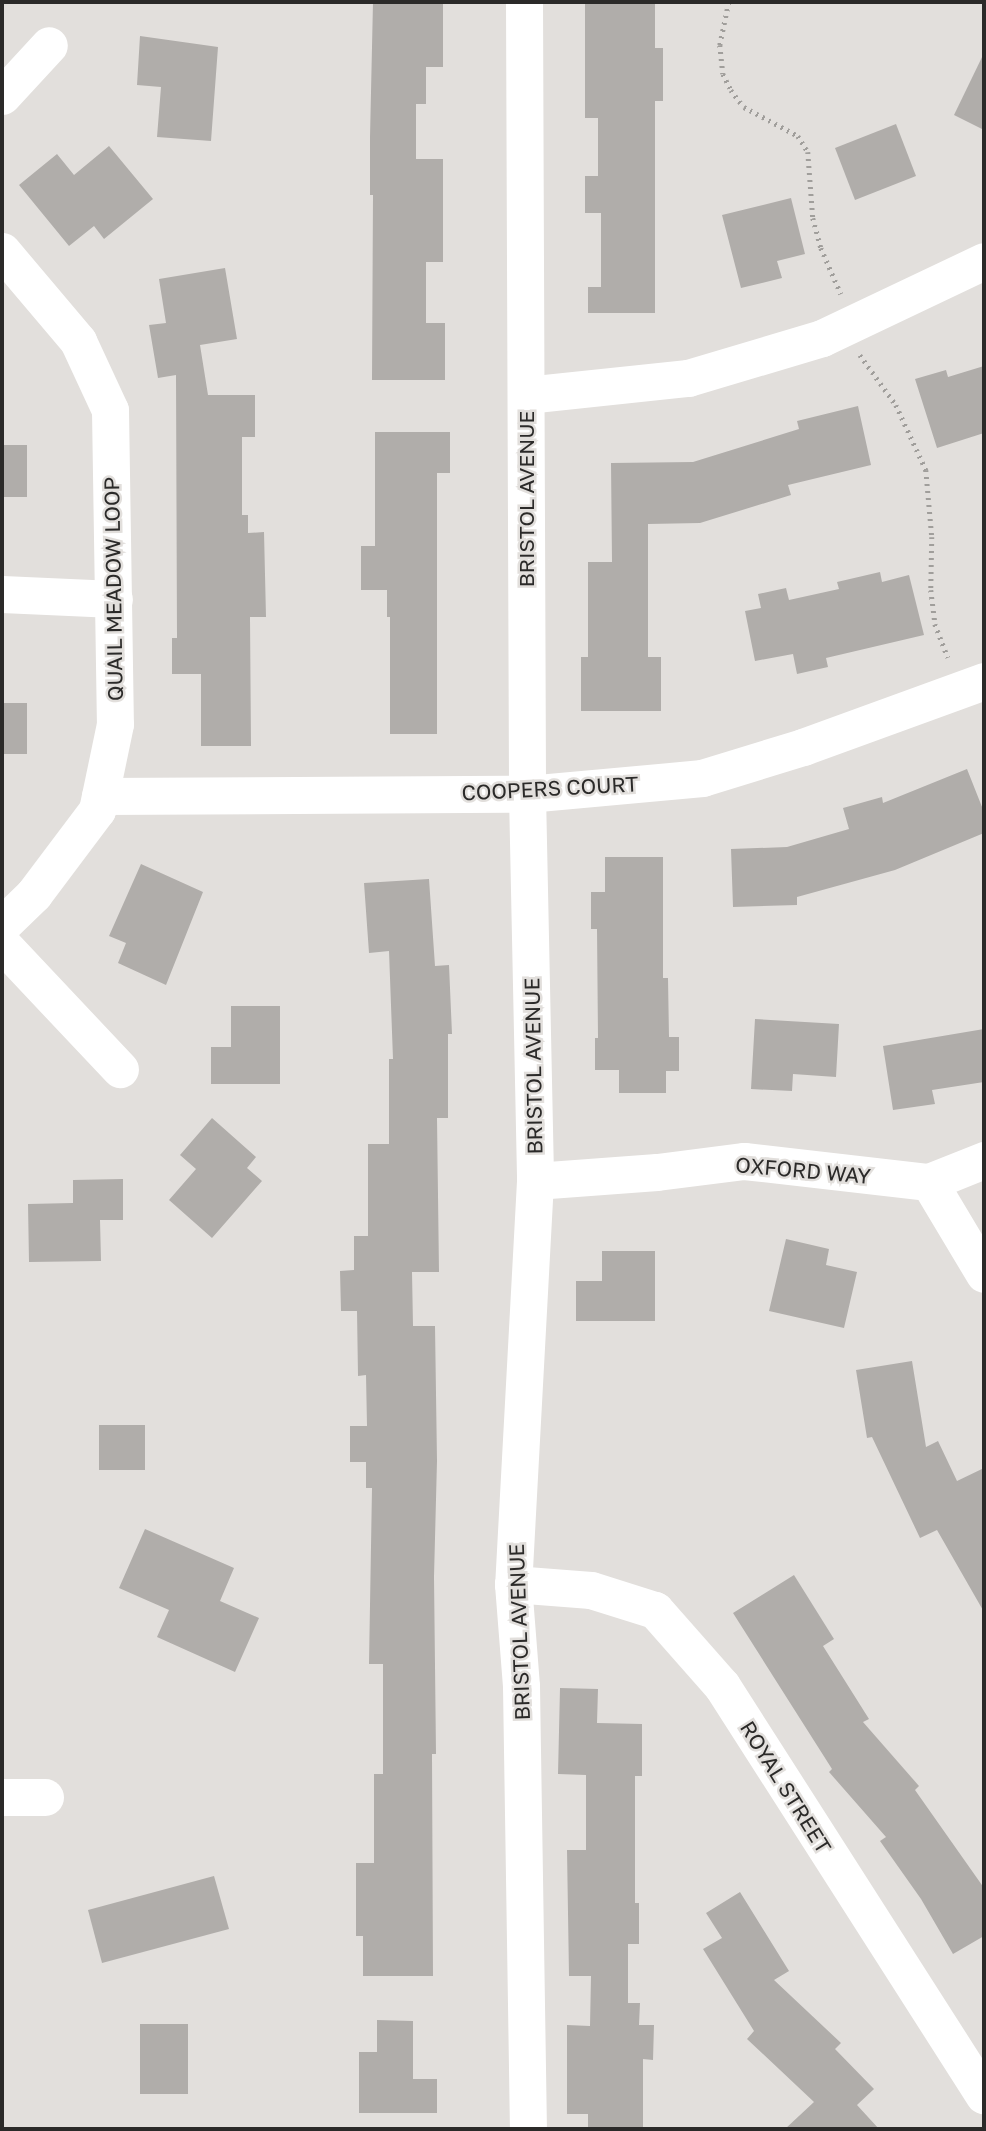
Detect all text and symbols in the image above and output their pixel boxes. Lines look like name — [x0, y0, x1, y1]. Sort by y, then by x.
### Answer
street label: BRISTOL AVENUE — [513, 411, 539, 587]
street label: QUAIL MEADOW LOOP — [98, 477, 128, 701]
street label: COOPERS COURT — [461, 771, 639, 805]
street label: BRISTOL AVENUE — [519, 977, 547, 1155]
street label: OXFORD WAY — [734, 1152, 872, 1188]
street label: BRISTOL AVENUE — [503, 1543, 535, 1721]
street label: ROYAL STREET — [735, 1716, 837, 1858]

